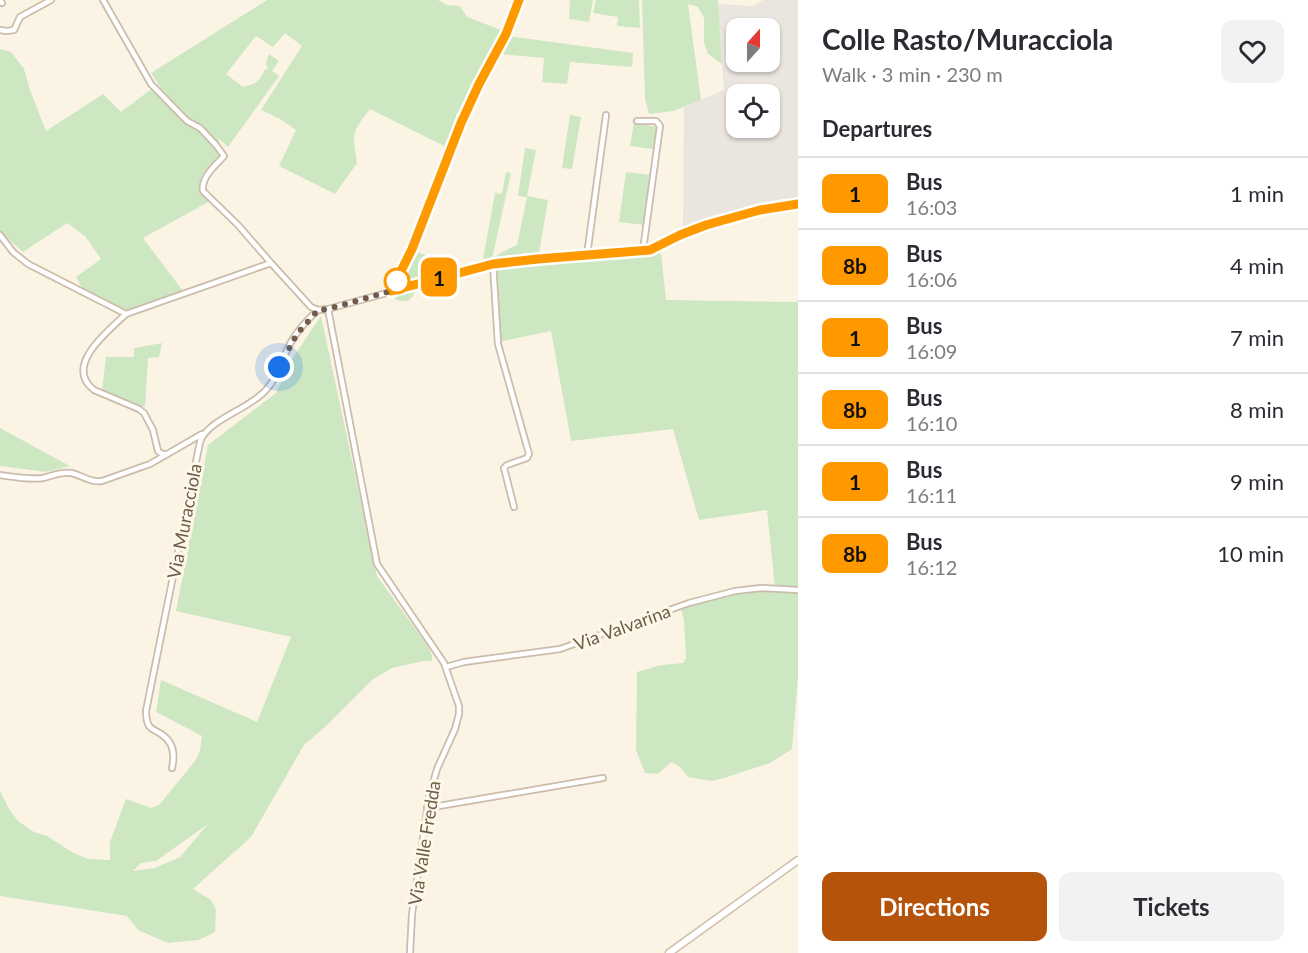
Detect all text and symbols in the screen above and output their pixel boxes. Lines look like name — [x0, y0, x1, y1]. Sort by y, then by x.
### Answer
north arrow — [726, 18, 780, 72]
map controls — [726, 18, 780, 138]
button: heart — [1221, 20, 1284, 83]
text: Colle Rasto/Muracciola — [822, 22, 1113, 56]
text: Walk · 3 min · 230 m — [822, 62, 1003, 86]
button: locate — [726, 84, 780, 138]
text: Departures — [822, 115, 932, 142]
text: Bus — [906, 168, 942, 195]
text: 1 min — [1230, 180, 1284, 207]
text: 1 — [849, 181, 861, 206]
text: 16:03 — [906, 195, 957, 219]
text: Bus — [906, 240, 942, 267]
text: 4 min — [1230, 252, 1284, 279]
text: 8b — [843, 253, 867, 278]
line badge: 1 — [420, 258, 458, 296]
text: 1 — [433, 265, 445, 290]
text: 16:06 — [906, 267, 957, 291]
unlabelled marker — [384, 268, 410, 294]
text: Bus — [906, 312, 942, 339]
text: 7 min — [1230, 324, 1284, 351]
text: 1 — [849, 325, 861, 350]
text: 16:09 — [906, 339, 957, 363]
your location — [264, 352, 294, 382]
text: Bus — [906, 384, 942, 411]
text: 8 min — [1230, 396, 1284, 423]
text: 8b — [843, 397, 867, 422]
text: 16:10 — [906, 411, 957, 435]
text: Bus — [906, 456, 942, 483]
street label: Via Muracciola — [162, 462, 206, 580]
text: 9 min — [1230, 468, 1284, 495]
text: 1 — [849, 469, 861, 494]
text: 16:11 — [906, 483, 957, 507]
text: Bus — [906, 528, 942, 555]
text: 10 min — [1217, 540, 1284, 567]
text: 8b — [843, 541, 867, 566]
text: 16:12 — [906, 555, 957, 579]
street label: Via Valvarina — [571, 599, 673, 655]
street label: Via Valle Fredda — [403, 779, 445, 907]
button: Directions — [822, 872, 1047, 941]
button: Tickets — [1059, 872, 1284, 941]

